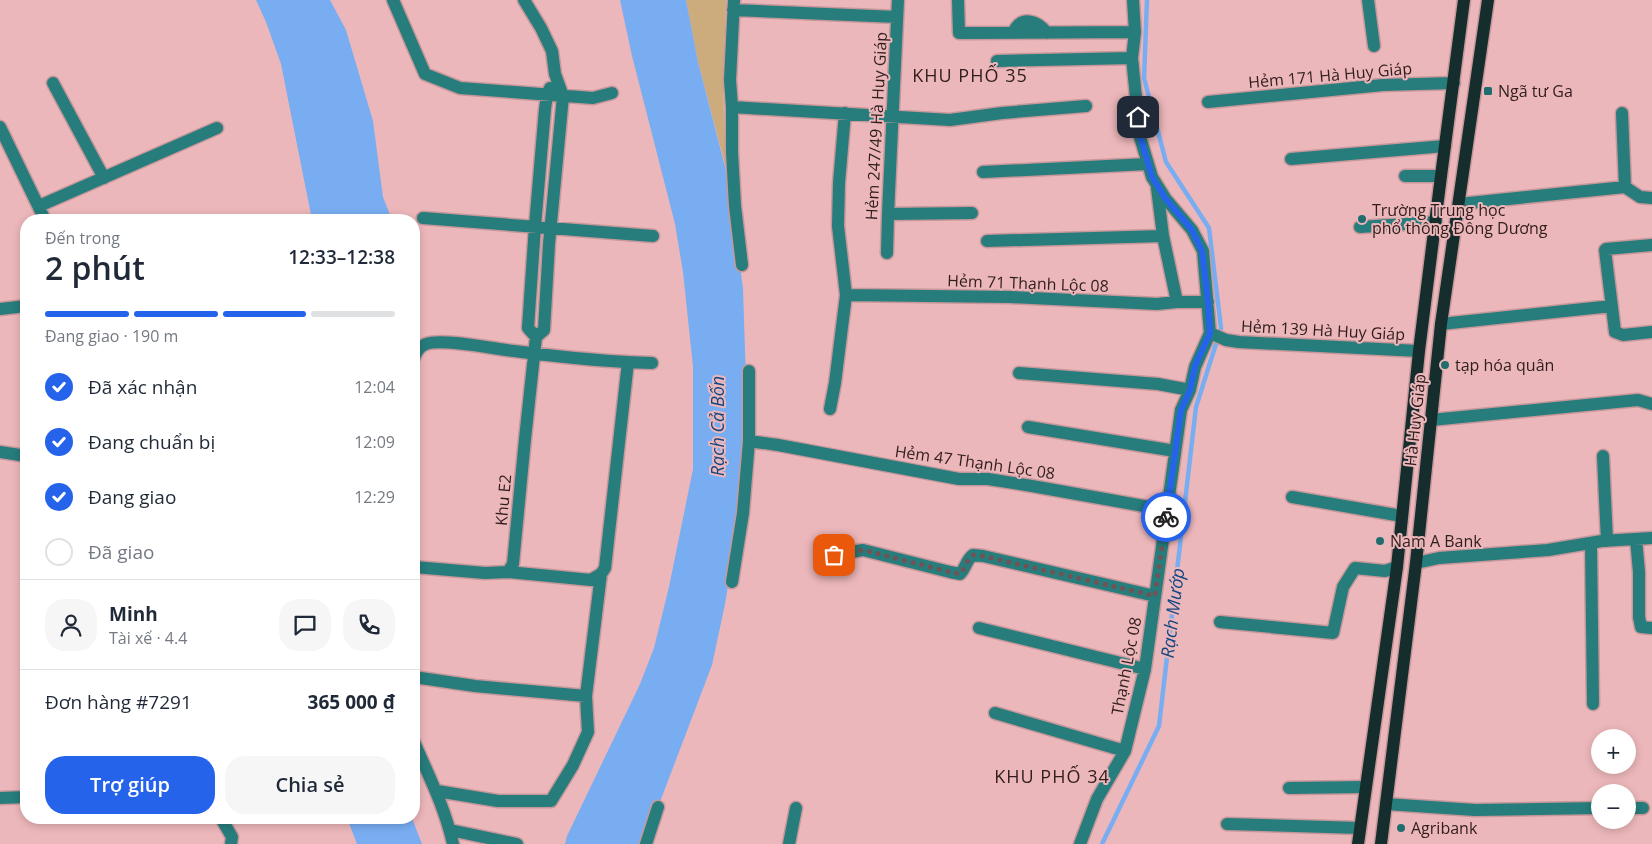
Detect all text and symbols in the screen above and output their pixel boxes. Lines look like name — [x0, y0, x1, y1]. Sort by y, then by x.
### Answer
street label: Hẻm 247/49 Hà Huy Giáp — [860, 31, 892, 221]
street label: Hẻm 171 Hà Huy Giáp — [1247, 57, 1413, 93]
district label: KHU PHỐ 35 — [912, 63, 1028, 87]
place label: Ngã tư Ga — [1498, 80, 1573, 102]
marker: Ngã tư Ga — [1482, 85, 1494, 97]
pin — [1117, 96, 1159, 138]
icon: home — [1124, 103, 1152, 131]
place label: Trường Trung học phổ thông Đông Dương — [1372, 199, 1548, 239]
marker: Trường Trung học phổ thông Đông Dương — [1356, 213, 1368, 225]
text: Đến trong — [45, 227, 120, 249]
text: 12:33–12:38 — [288, 244, 395, 270]
text: 2 phút — [45, 246, 145, 289]
street label: Hẻm 71 Thạnh Lộc 08 — [947, 269, 1109, 297]
street label: Hẻm 139 Hà Huy Giáp — [1240, 315, 1406, 345]
text: Đang giao · 190 m — [45, 325, 178, 347]
place label: tạp hóa quân — [1455, 354, 1554, 376]
marker: tạp hóa quân — [1439, 359, 1451, 371]
icon: check — [45, 373, 73, 401]
street label: Hà Huy Giáp — [1399, 373, 1431, 467]
text: Đã xác nhận — [88, 374, 197, 400]
text: 12:04 — [354, 376, 395, 398]
water label: Rạch Cả Bốn — [705, 376, 729, 476]
icon: check — [45, 428, 73, 456]
text: Đang chuẩn bị — [88, 429, 215, 455]
text: 12:09 — [354, 431, 395, 453]
street label: Hẻm 47 Thạnh Lộc 08 — [893, 440, 1057, 484]
street label: Khu E2 — [490, 473, 516, 527]
icon: check — [45, 483, 73, 511]
text: Đang giao — [88, 484, 176, 510]
text: 12:29 — [354, 486, 395, 508]
courier — [1141, 492, 1191, 542]
icon: bike — [1152, 503, 1180, 531]
place label: Nam A Bank — [1390, 530, 1482, 552]
pin — [813, 534, 855, 576]
marker: Nam A Bank — [1374, 535, 1386, 547]
text: Đã giao — [88, 539, 154, 565]
icon: bag — [820, 541, 848, 569]
water label: Rạch Mướp — [1155, 567, 1189, 659]
button: person — [45, 599, 97, 651]
button: chat — [279, 599, 331, 651]
button: phone — [343, 599, 395, 651]
text: Minh — [109, 601, 158, 627]
street label: Thạnh Lộc 08 — [1106, 615, 1146, 717]
text: Tài xế · 4.4 — [109, 627, 187, 649]
text: Đơn hàng #7291 — [45, 689, 192, 715]
text: 365 000 ₫ — [308, 689, 395, 715]
map controls — [1591, 729, 1636, 829]
button: + — [1591, 729, 1636, 774]
button: Trợ giúp — [45, 756, 215, 814]
button: Chia sẻ — [225, 756, 395, 814]
district label: KHU PHỐ 34 — [994, 764, 1110, 788]
button: − — [1591, 784, 1636, 829]
place label: Agribank — [1411, 817, 1478, 839]
marker: Agribank — [1395, 822, 1407, 834]

